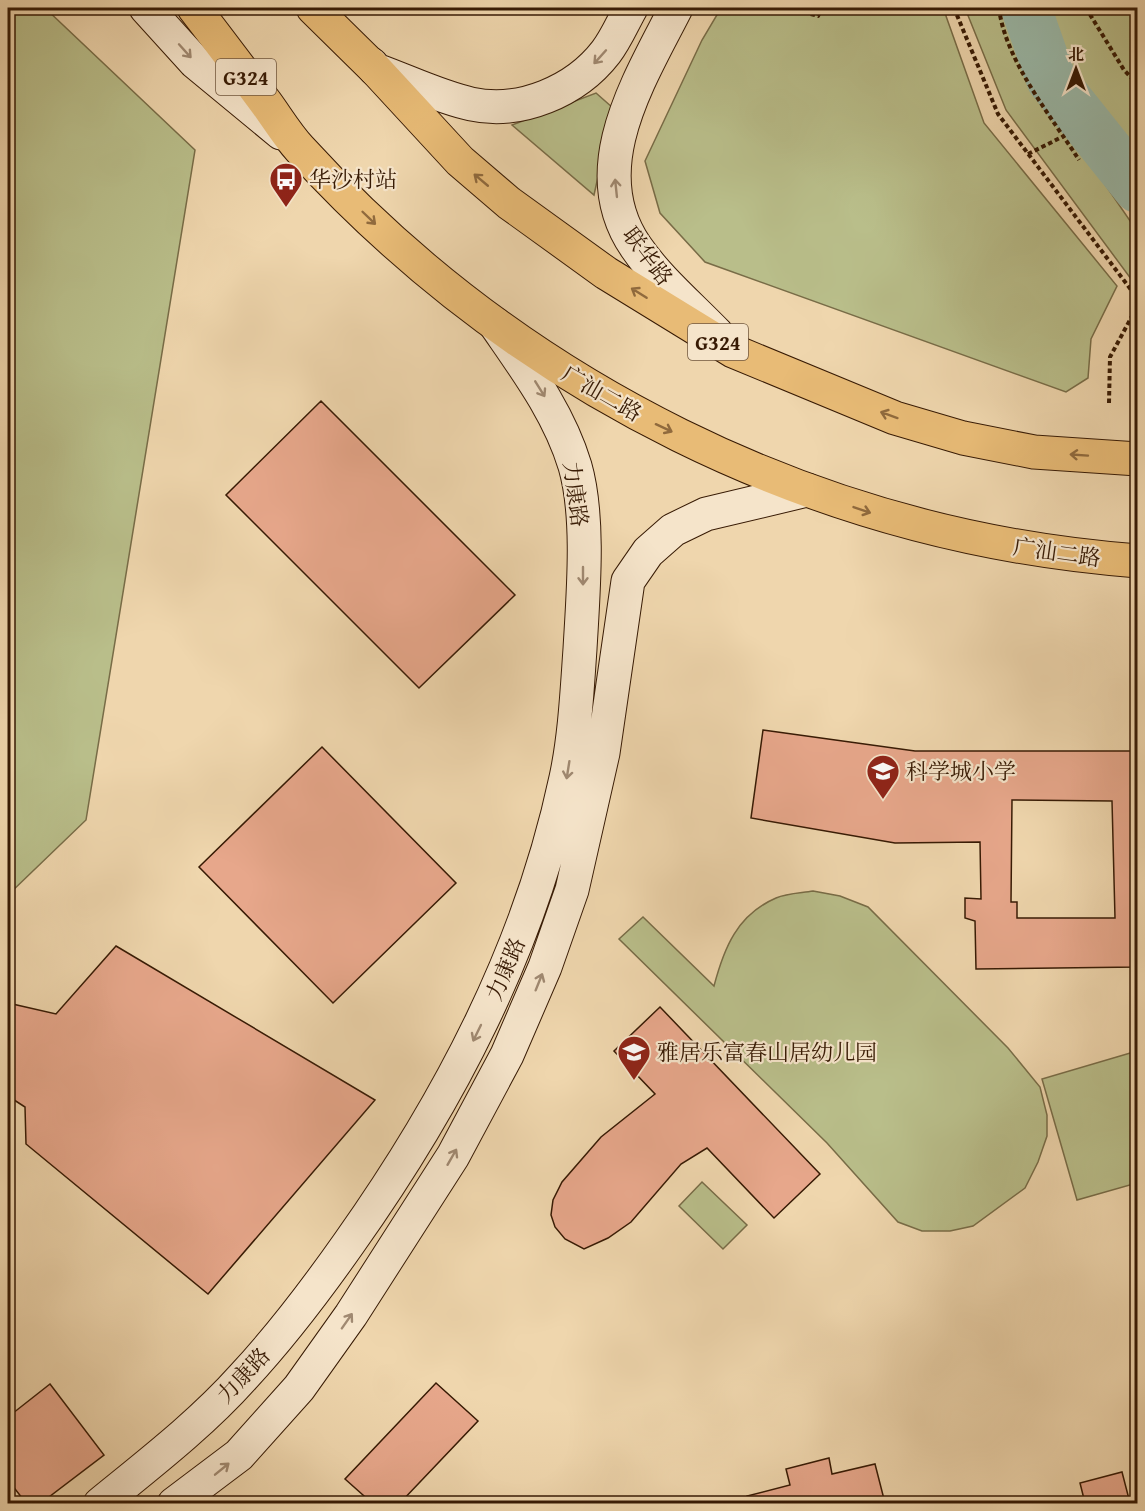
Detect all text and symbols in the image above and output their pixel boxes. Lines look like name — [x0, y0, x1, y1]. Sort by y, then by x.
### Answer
north arrow — [1046, 39, 1106, 99]
text: 北 — [1068, 42, 1084, 66]
one-way arrow — [178, 43, 192, 58]
one-way arrow — [593, 49, 607, 64]
road number: G324 — [216, 59, 276, 95]
bus stop icon: 华沙村站 — [268, 161, 304, 208]
place label: 华沙村站 — [309, 163, 397, 195]
one-way arrow — [473, 173, 489, 186]
one-way arrow — [610, 179, 621, 198]
one-way arrow — [361, 211, 376, 225]
street label: 联华路 — [615, 220, 681, 292]
one-way arrow — [631, 287, 648, 299]
road number: G324 — [688, 324, 748, 360]
street label: 广汕二路 — [556, 357, 648, 429]
one-way arrow — [533, 381, 546, 398]
one-way arrow — [880, 409, 899, 420]
one-way arrow — [654, 422, 672, 434]
one-way arrow — [1070, 450, 1090, 461]
street label: 力康路 — [556, 459, 596, 529]
one-way arrow — [853, 505, 871, 516]
street label: 广汕二路 — [1011, 530, 1103, 574]
one-way arrow — [577, 565, 589, 585]
school or university icon: 科学城小学 — [865, 753, 901, 800]
place label: 科学城小学 — [906, 755, 1016, 787]
one-way arrow — [562, 760, 573, 779]
street label: 力康路 — [477, 932, 533, 1006]
one-way arrow — [534, 973, 545, 992]
one-way arrow — [470, 1024, 482, 1042]
school or university icon: 雅居乐富春山居幼儿园 — [616, 1034, 652, 1081]
place label: 雅居乐富春山居幼儿园 — [657, 1036, 877, 1068]
one-way arrow — [447, 1149, 459, 1166]
one-way arrow — [341, 1313, 353, 1329]
street label: 力康路 — [209, 1340, 277, 1410]
one-way arrow — [214, 1462, 229, 1476]

